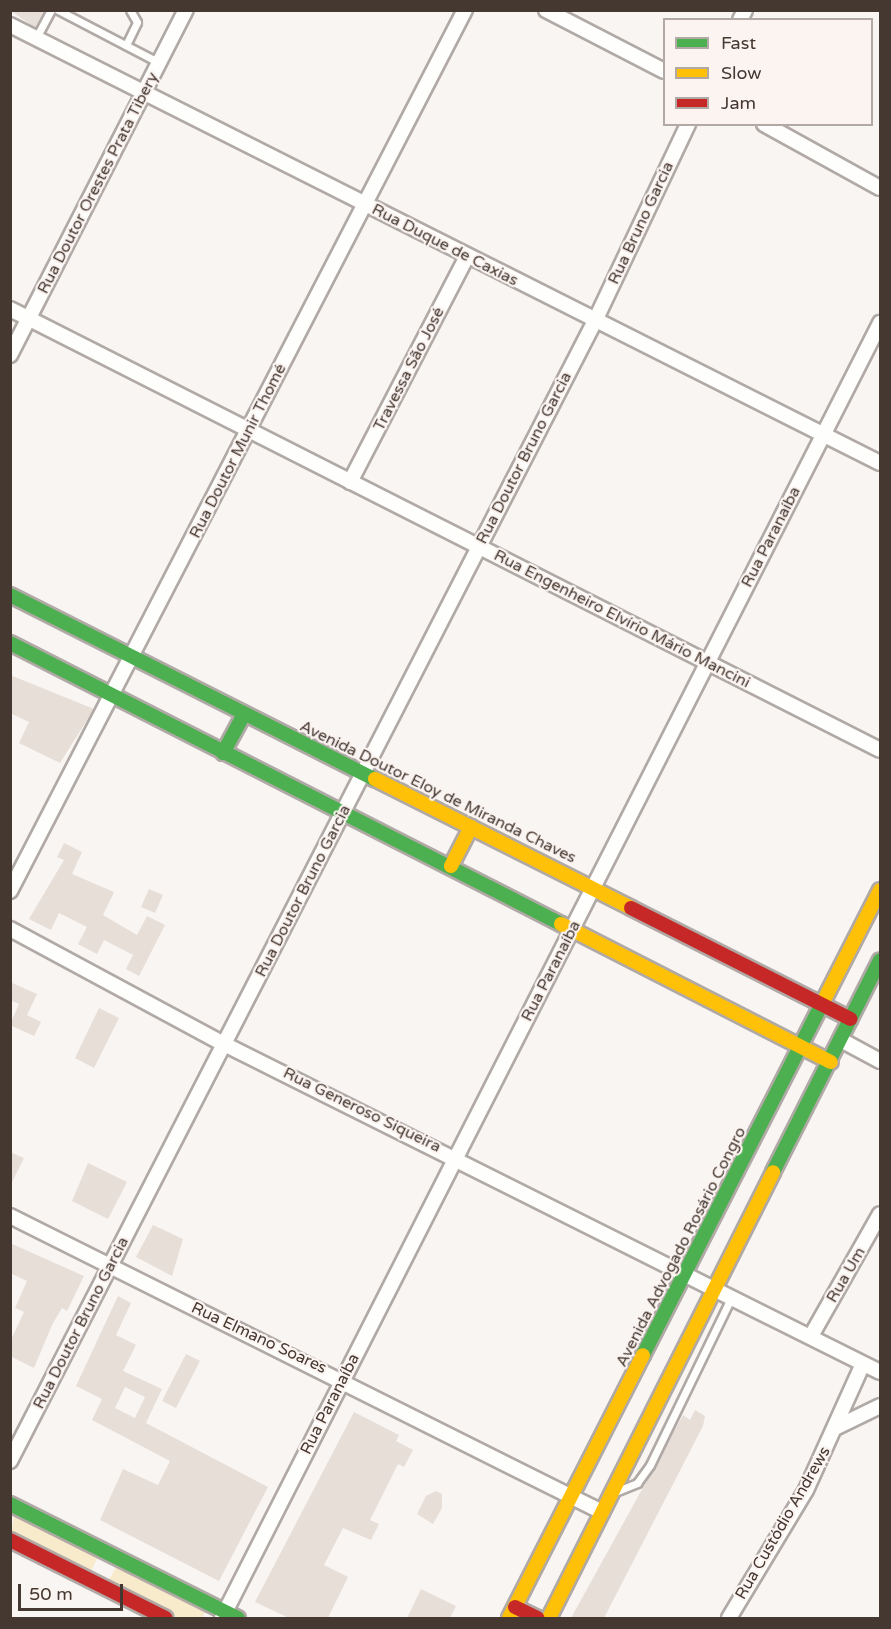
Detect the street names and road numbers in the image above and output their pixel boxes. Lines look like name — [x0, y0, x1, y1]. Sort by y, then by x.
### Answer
street label: Rua Doutor Orestes Prata Tibery — [34, 69, 162, 297]
street label: Rua Bruno Garcia — [604, 159, 678, 287]
street label: Rua Duque de Caxias — [369, 200, 521, 290]
street label: Travessa São José — [369, 304, 449, 434]
street label: Rua Doutor Munir Thomé — [186, 360, 290, 542]
street label: Rua Doutor Bruno Garcia — [472, 369, 576, 547]
street label: Rua Paranaíba — [737, 483, 805, 591]
street label: Rua Engenheiro Elvírio Mário Mancini — [491, 546, 753, 692]
street label: Avenida Doutor Eloy de Miranda Chaves — [297, 717, 579, 867]
street label: Rua Doutor Bruno Garcia — [251, 802, 355, 980]
street label: Rua Paranaíba — [517, 917, 585, 1025]
street label: Rua Generoso Siqueira — [280, 1063, 444, 1157]
street label: Avenida Advogado Rosário Congro — [612, 1124, 750, 1370]
street label: Rua Doutor Bruno Garcia — [29, 1234, 133, 1412]
street label: Rua Um — [822, 1244, 870, 1306]
street label: Rua Elmano Soares — [188, 1298, 330, 1378]
street label: Rua Paranaíba — [296, 1350, 364, 1458]
street label: Rua Custódio Andrews — [731, 1443, 835, 1603]

